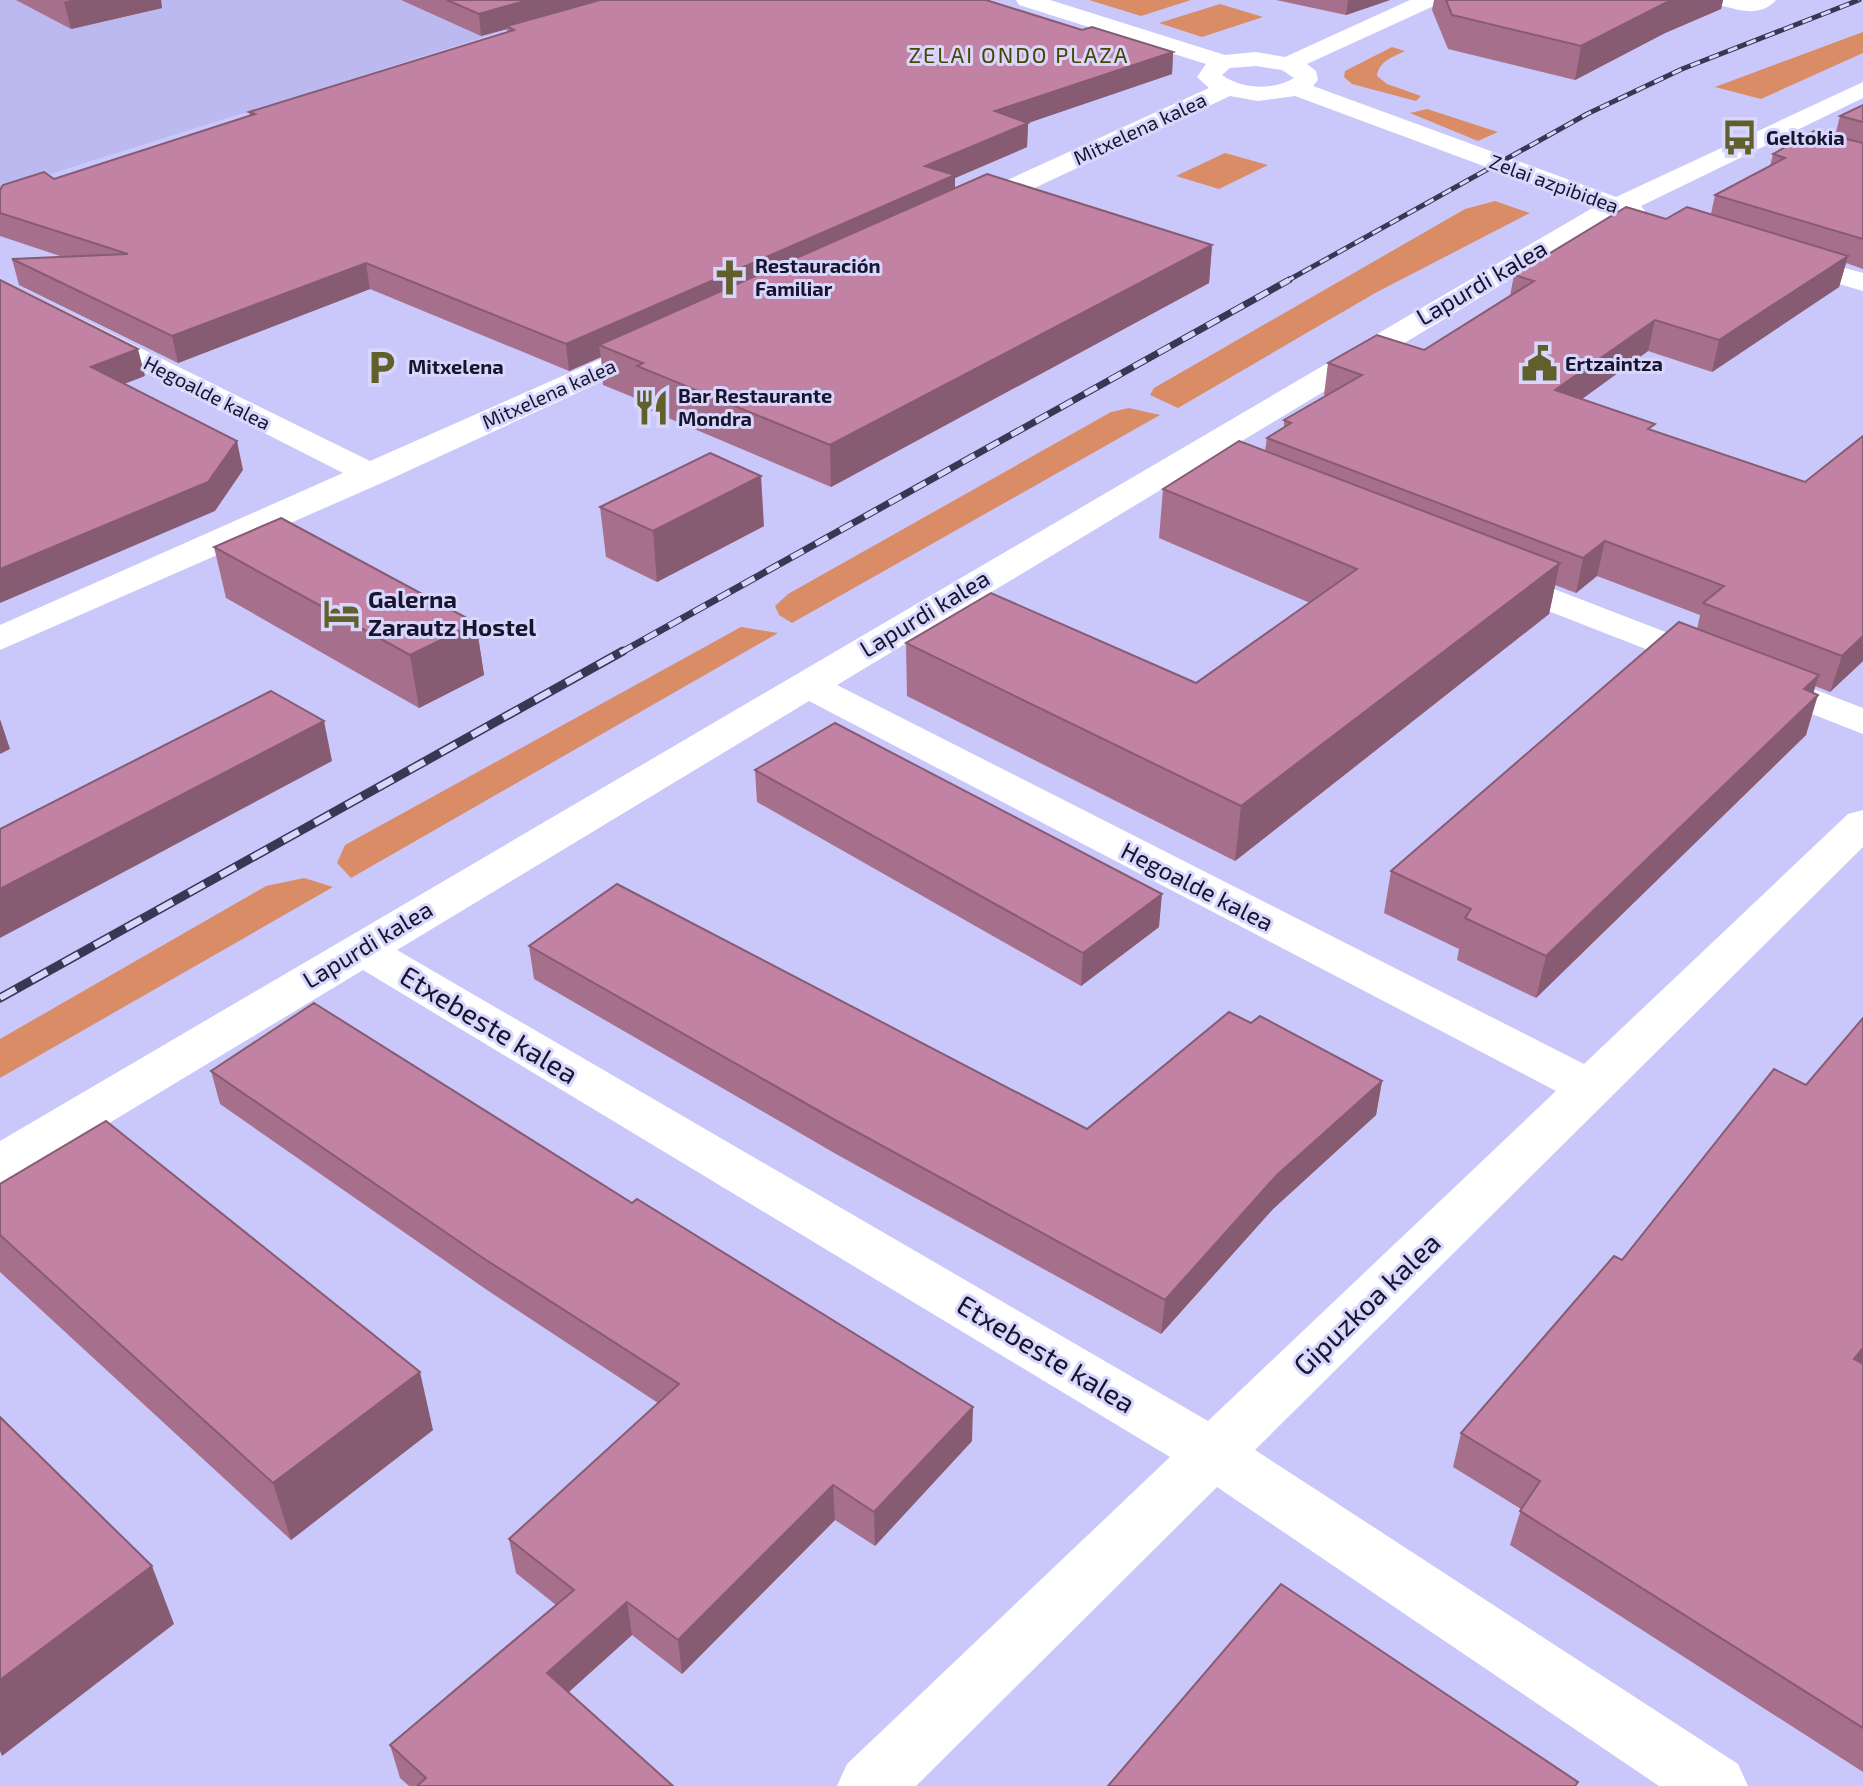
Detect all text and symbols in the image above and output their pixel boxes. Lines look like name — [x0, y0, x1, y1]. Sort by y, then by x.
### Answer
district label: ZELAI ONDO PLAZA — [909, 41, 1129, 67]
street label: Mitxelena kalea — [1069, 87, 1210, 169]
bus stop icon: Geltokia — [1721, 119, 1759, 157]
place label: Geltokia — [1766, 125, 1845, 149]
street label: Zelai azpibidea — [1486, 149, 1622, 218]
street label: Lapurdi kalea — [1411, 233, 1552, 331]
place label: Restauración Familiar — [755, 253, 881, 300]
church icon: Restauración Familiar — [710, 259, 748, 297]
public building icon: Ertzaintza — [1520, 345, 1558, 383]
parking icon: Mitxelena — [363, 348, 401, 386]
street label: Hegoalde kalea — [140, 350, 275, 434]
place label: Ertzaintza — [1565, 351, 1663, 375]
street label: Mitxelena kalea — [478, 353, 619, 433]
place label: Mitxelena — [408, 354, 504, 378]
place label: Bar Restaurante Mondra — [678, 383, 832, 430]
restaurant icon: Bar Restaurante Mondra — [633, 388, 671, 426]
street label: Lapurdi kalea — [854, 563, 994, 663]
place label: Galerna Zarautz Hostel — [368, 584, 536, 641]
hotel icon: Galerna Zarautz Hostel — [323, 595, 361, 633]
street label: Hegoalde kalea — [1117, 835, 1279, 936]
street label: Lapurdi kalea — [297, 894, 437, 994]
street label: Etxebeste kalea — [394, 958, 585, 1091]
street label: Gipuzkoa kalea — [1286, 1225, 1447, 1382]
street label: Etxebeste kalea — [951, 1287, 1142, 1420]

